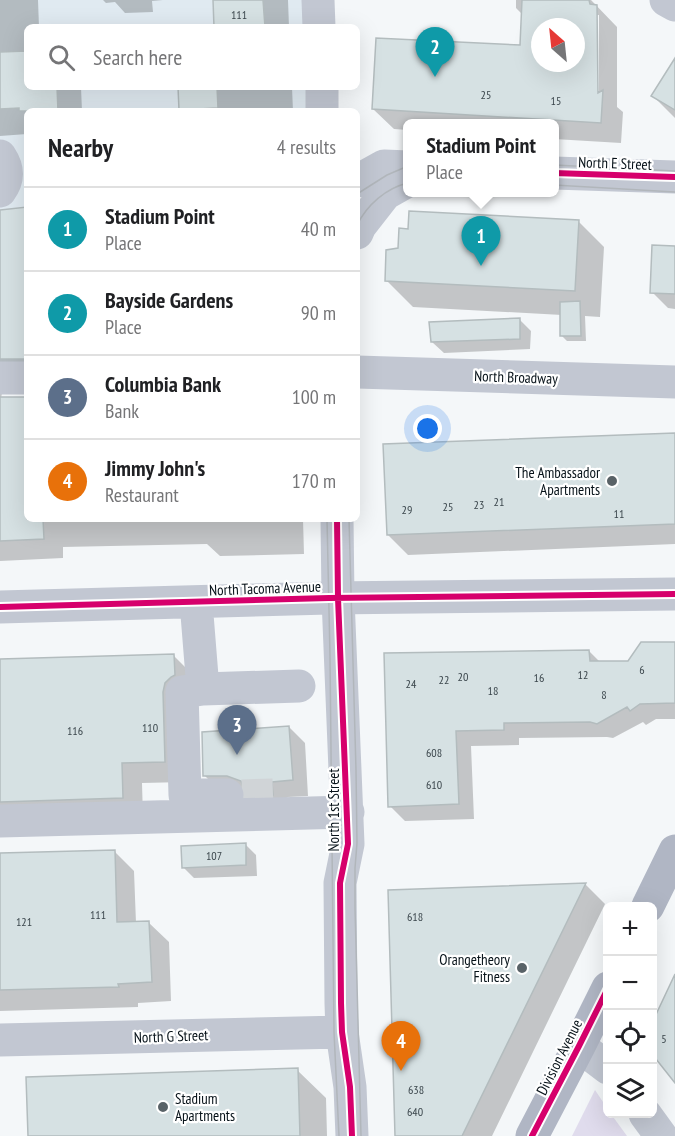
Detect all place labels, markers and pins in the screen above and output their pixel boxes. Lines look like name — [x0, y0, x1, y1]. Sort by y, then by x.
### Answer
pin: 2 — [416, 28, 454, 77]
pin: 1 — [462, 216, 500, 266]
place label: The Ambassador Apartments — [515, 463, 601, 499]
marker: The Ambassador Apartments — [605, 474, 619, 488]
pin: 3 — [218, 706, 256, 755]
place label: Orangetheory Fitness — [439, 950, 510, 986]
marker: Orangetheory Fitness — [515, 961, 529, 975]
pin: 4 — [382, 1022, 420, 1071]
place label: Stadium Apartments — [175, 1089, 235, 1125]
marker: Stadium Apartments — [156, 1100, 170, 1114]

